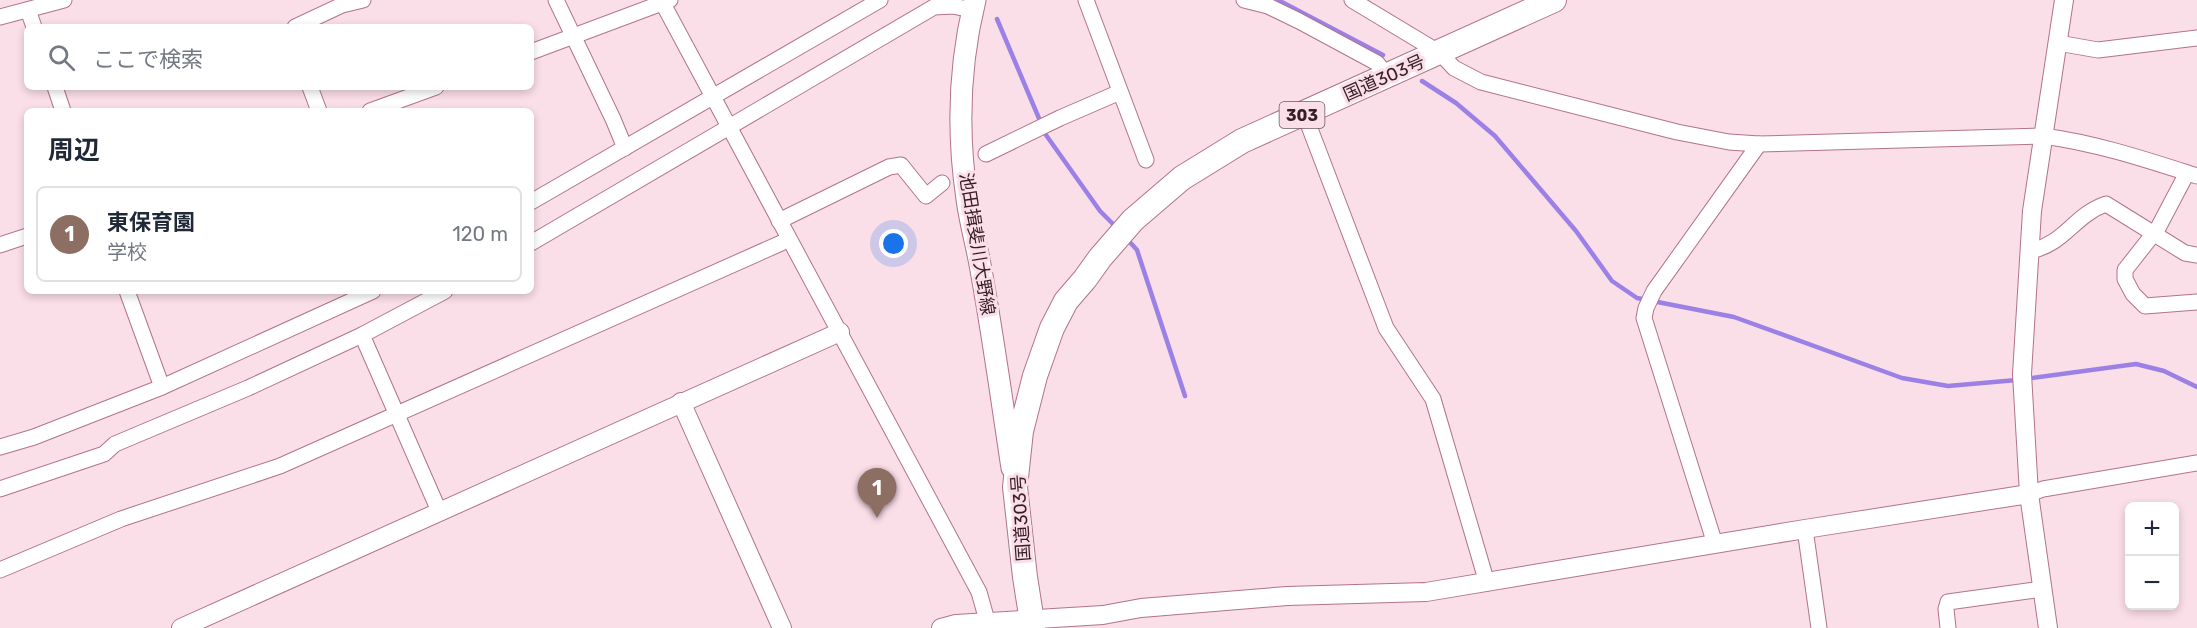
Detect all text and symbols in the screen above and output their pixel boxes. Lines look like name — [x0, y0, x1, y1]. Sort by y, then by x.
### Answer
search box — [24, 24, 534, 90]
icon: search — [45, 41, 78, 74]
text: ここで検索 — [93, 46, 203, 73]
street label: 国道303号 — [1340, 50, 1428, 106]
road number: 303 — [1280, 102, 1324, 128]
text: 周辺 — [48, 135, 100, 166]
street label: 池田揖斐川大野線 — [955, 171, 999, 317]
text: 東保育園 — [107, 209, 195, 236]
text: 1 — [65, 222, 74, 246]
text: 120 m — [452, 222, 508, 246]
your location — [879, 229, 908, 258]
text: 学校 — [107, 240, 147, 264]
pin: 1 — [858, 468, 896, 518]
street label: 国道303号 — [1007, 474, 1035, 562]
map controls — [2125, 502, 2179, 610]
button: + — [2125, 502, 2179, 556]
button: − — [2125, 556, 2179, 610]

